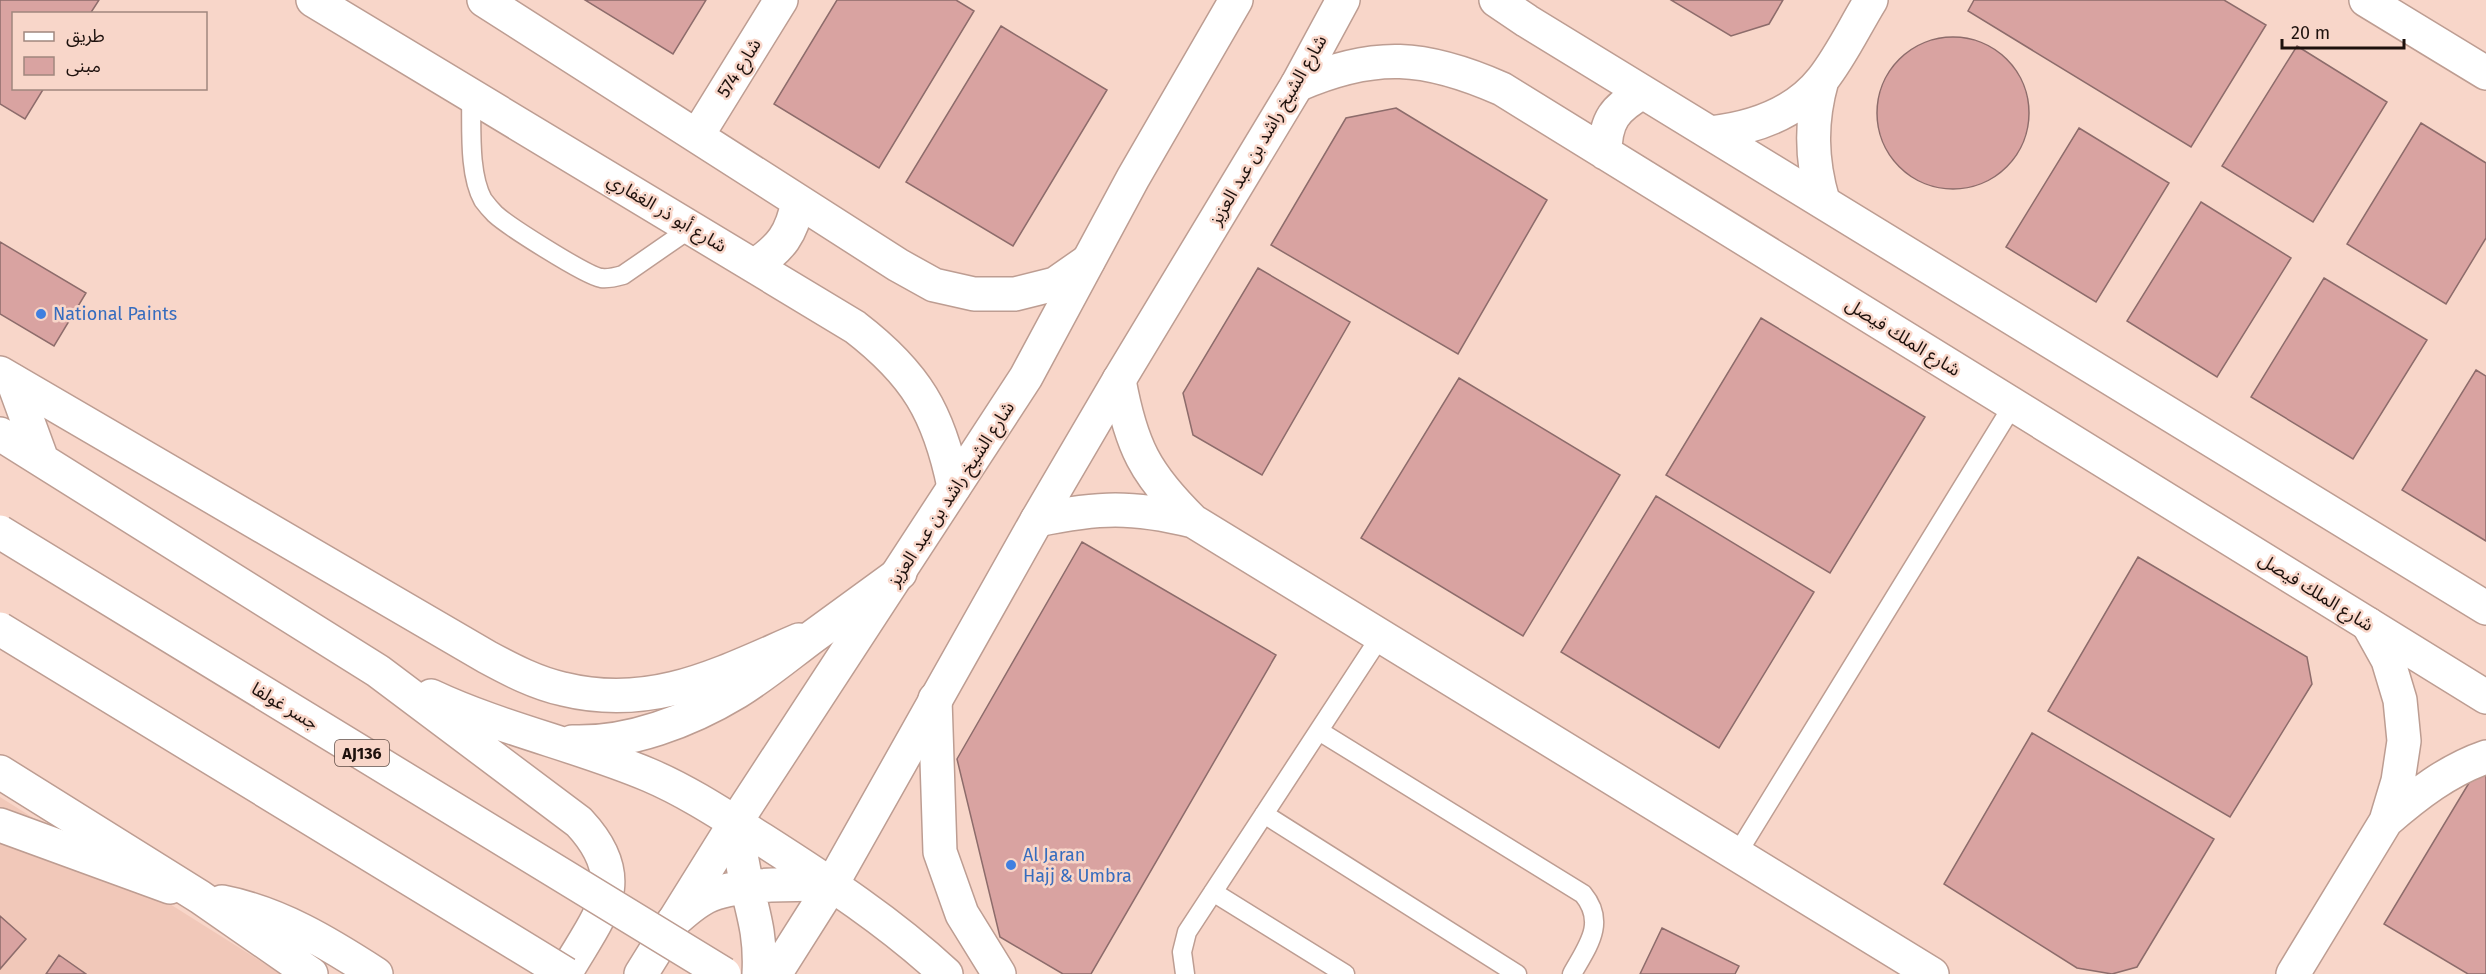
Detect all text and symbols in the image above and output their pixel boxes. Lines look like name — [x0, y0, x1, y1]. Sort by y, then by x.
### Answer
legend — [12, 12, 207, 90]
scale bar — [2282, 12, 2404, 50]
text: 20 m — [2291, 22, 2330, 44]
text: طريق — [66, 25, 105, 47]
street label: شارع الشيخ راشد بن عبد العزيز — [1204, 31, 1334, 231]
street label: شارع 574 — [712, 34, 768, 103]
text: مبنى — [66, 55, 101, 77]
street label: شارع أبو ذر الغفاري — [602, 169, 731, 260]
street label: شارع الملك فيصل — [1840, 293, 1964, 384]
place label: National Paints — [53, 303, 177, 325]
marker: National Paints — [34, 307, 48, 321]
street label: شارع الشيخ راشد بن عبد العزيز — [882, 397, 1022, 593]
street label: شارع الملك فيصل — [2253, 548, 2377, 639]
street label: جسر غولفا — [248, 677, 322, 735]
road number: AJ136 — [335, 740, 389, 766]
place label: Al Jaran Hajj & Umbra — [1023, 844, 1132, 887]
marker: Al Jaran Hajj & Umbra — [1004, 858, 1018, 872]

